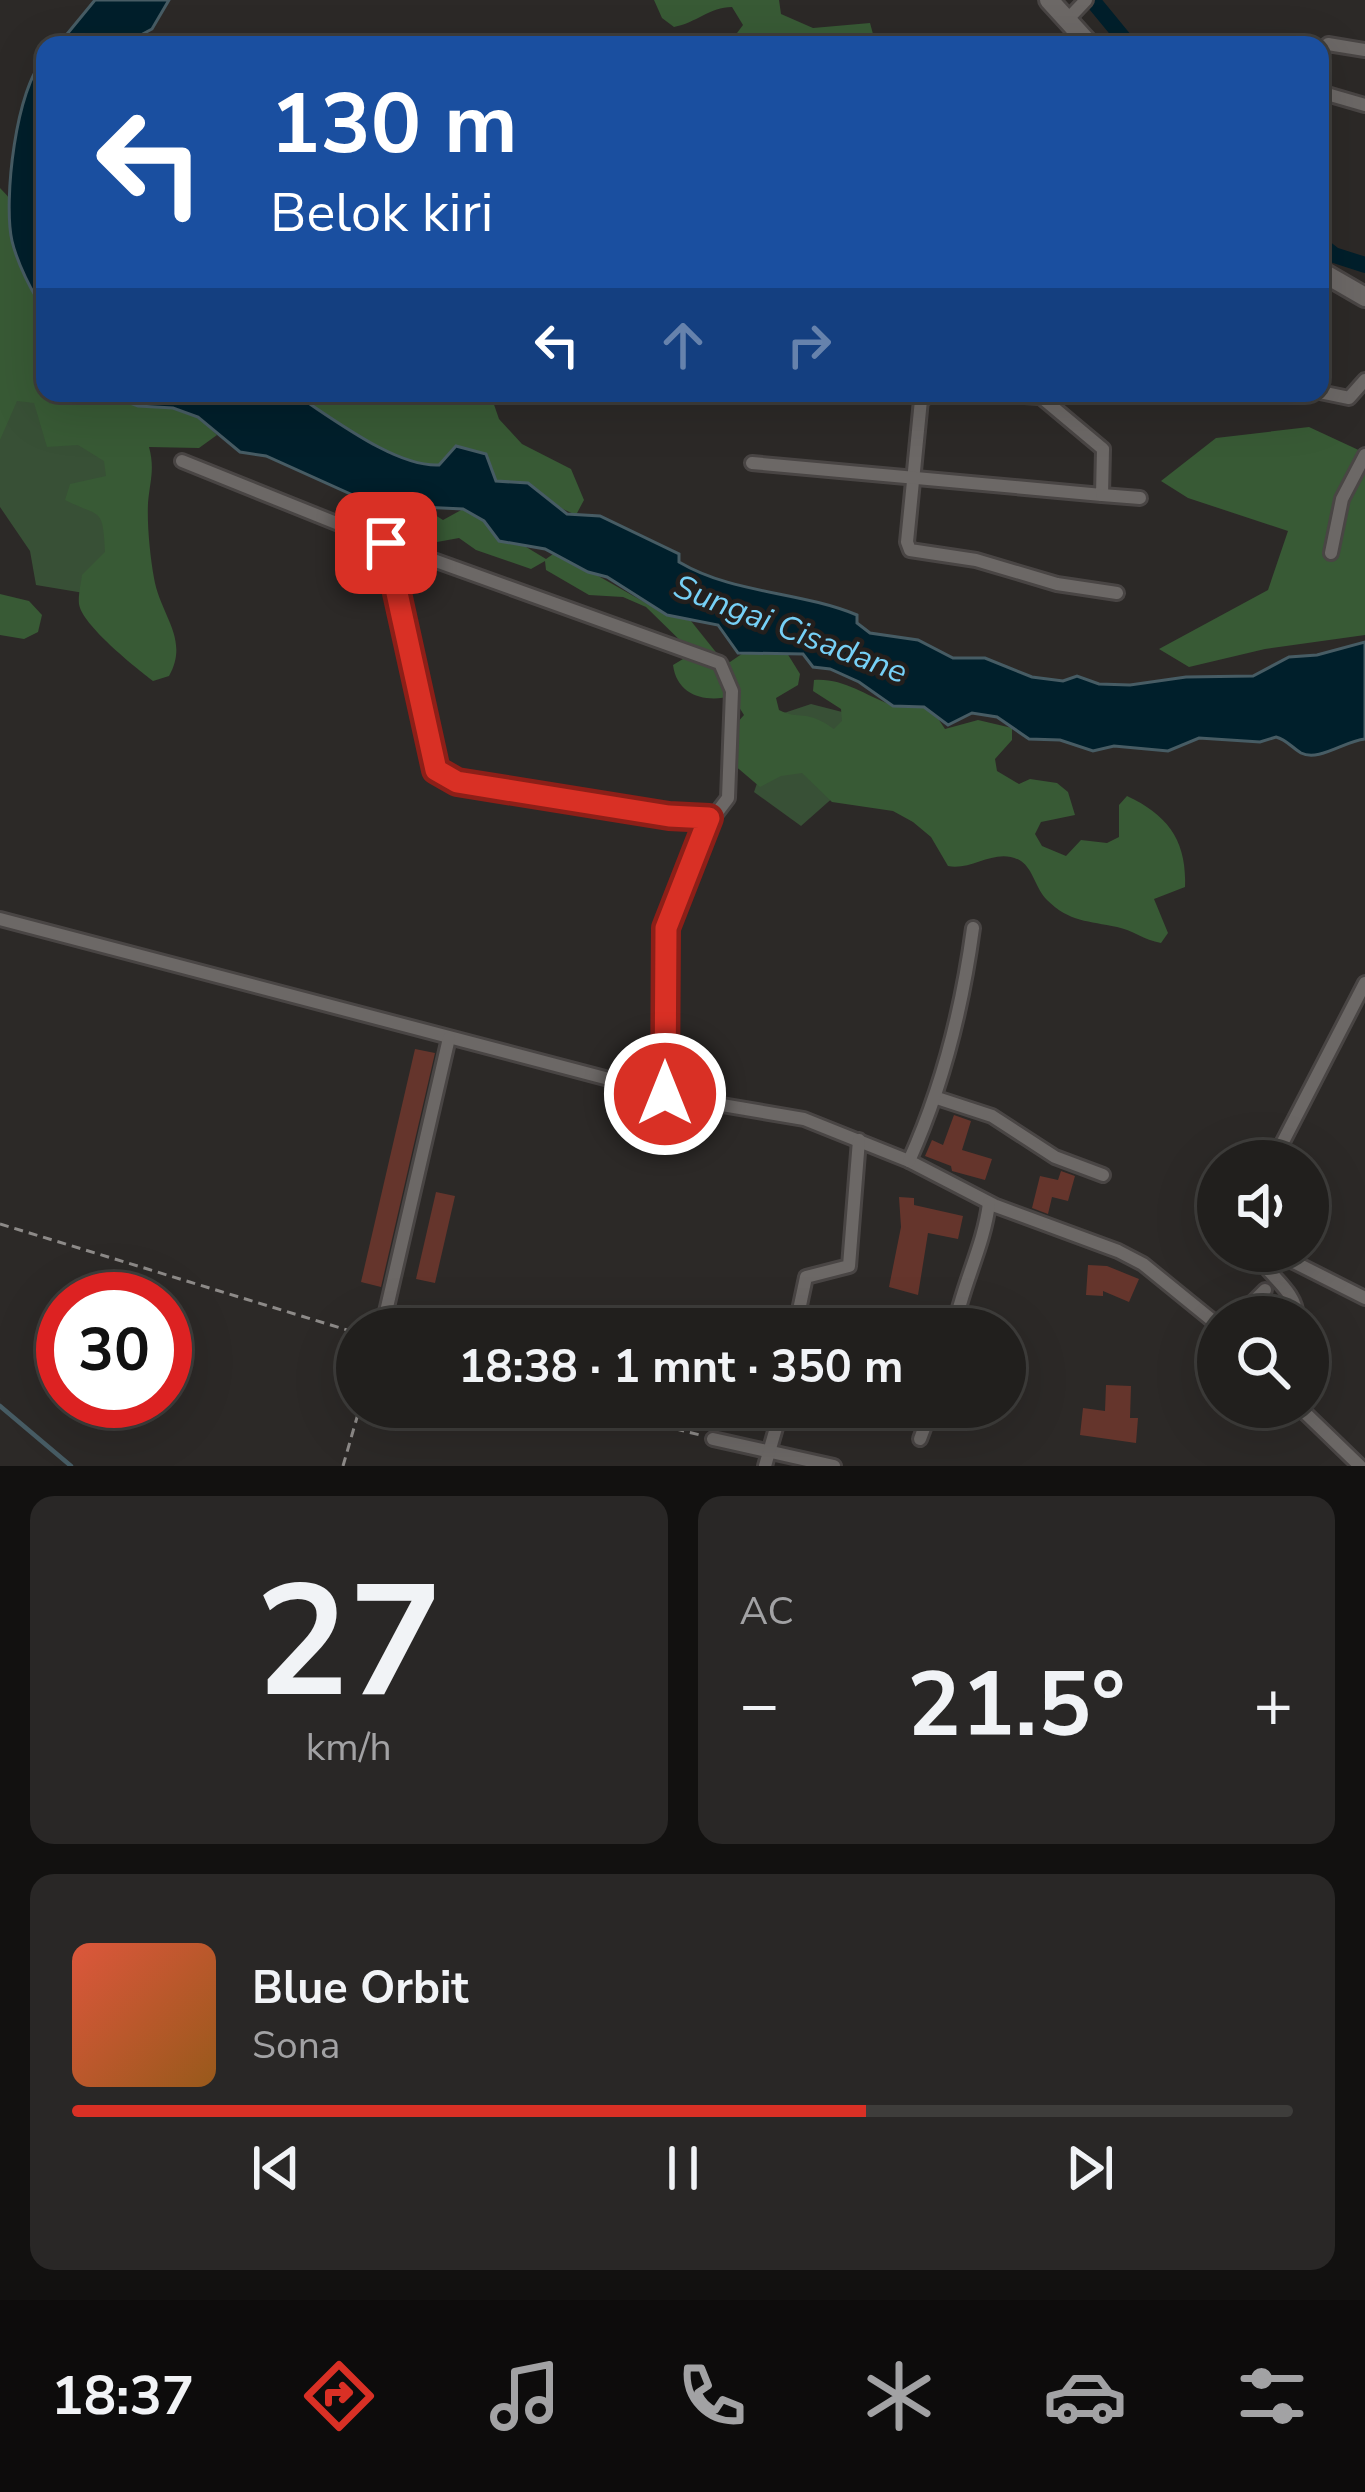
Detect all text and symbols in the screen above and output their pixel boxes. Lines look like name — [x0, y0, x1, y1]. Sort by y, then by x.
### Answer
text: 130 m — [270, 67, 518, 182]
icon: left — [72, 84, 228, 240]
text: Belok kiri — [270, 176, 493, 250]
icon: left — [524, 312, 590, 378]
icon: ahead — [650, 312, 716, 378]
icon: right — [776, 312, 842, 378]
pin — [335, 492, 437, 594]
icon: arrive — [353, 510, 419, 576]
water label: Sungai Cisadane — [667, 564, 914, 695]
position arrow — [602, 1031, 728, 1157]
map controls — [1197, 1140, 1329, 1428]
button: sound — [1197, 1140, 1329, 1272]
speed limit sign: 30 — [36, 1272, 192, 1428]
button: search — [1197, 1296, 1329, 1428]
text: 18:38 · 1 mnt · 350 m — [459, 1337, 903, 1398]
text: 27 — [255, 1536, 442, 1749]
text: AC — [740, 1585, 794, 1638]
text: 21.5° — [907, 1644, 1125, 1767]
text: − — [740, 1660, 779, 1750]
text: + — [1253, 1660, 1293, 1750]
text: km/h — [306, 1721, 392, 1774]
text: Blue Orbit — [252, 1958, 469, 2019]
text: Sona — [252, 2019, 341, 2072]
icon: previous — [243, 2135, 309, 2201]
icon: pause — [650, 2135, 716, 2201]
icon: next — [1057, 2135, 1123, 2201]
icon: directions — [297, 2354, 381, 2438]
icon: music — [483, 2354, 567, 2438]
icon: phone — [670, 2354, 754, 2438]
icon: climate — [857, 2354, 941, 2438]
icon: car — [1043, 2354, 1127, 2438]
icon: filters — [1230, 2354, 1314, 2438]
text: 18:37 — [51, 2359, 194, 2433]

